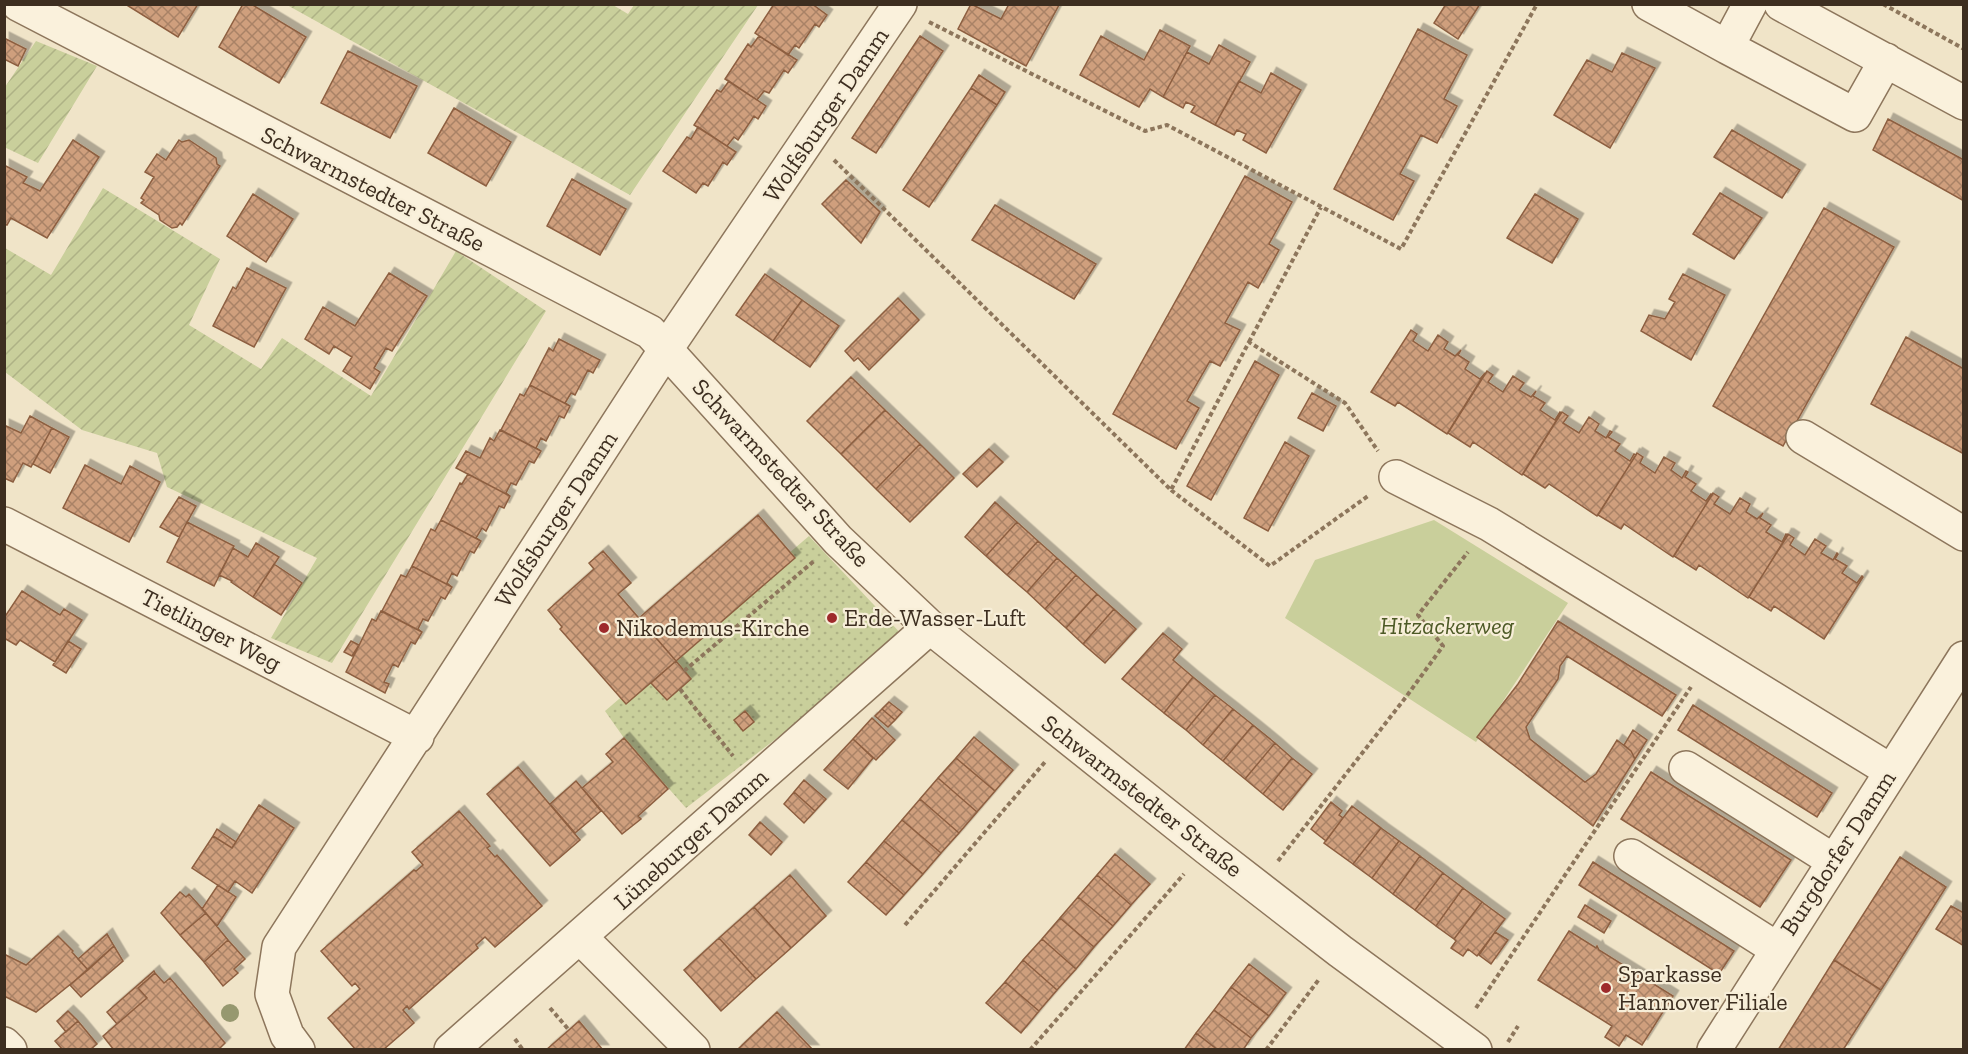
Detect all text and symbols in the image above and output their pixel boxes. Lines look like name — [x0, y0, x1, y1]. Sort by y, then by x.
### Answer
street label: Wolfsburger Damm — [757, 22, 895, 207]
street label: Schwarmstedter Straße — [257, 120, 490, 258]
street label: Schwarmstedter Straße — [686, 372, 876, 573]
street label: Wolfsburger Damm — [488, 425, 623, 612]
street label: Tietlinger Weg — [136, 582, 286, 677]
place label: Erde-Wasser-Luft — [844, 603, 1026, 632]
marker: Erde-Wasser-Luft — [825, 611, 839, 625]
park label: Hitzackerweg — [1380, 611, 1515, 640]
place label: Nikodemus-Kirche — [616, 613, 809, 642]
marker: Nikodemus-Kirche — [597, 621, 611, 635]
street label: Schwarmstedter Straße — [1036, 708, 1249, 883]
street label: Lüneburger Damm — [608, 762, 774, 915]
street label: Burgdorfer Damm — [1774, 765, 1902, 941]
place label: Sparkasse Hannover Filiale — [1618, 959, 1788, 1016]
marker: Sparkasse Hannover Filiale — [1599, 981, 1613, 995]

